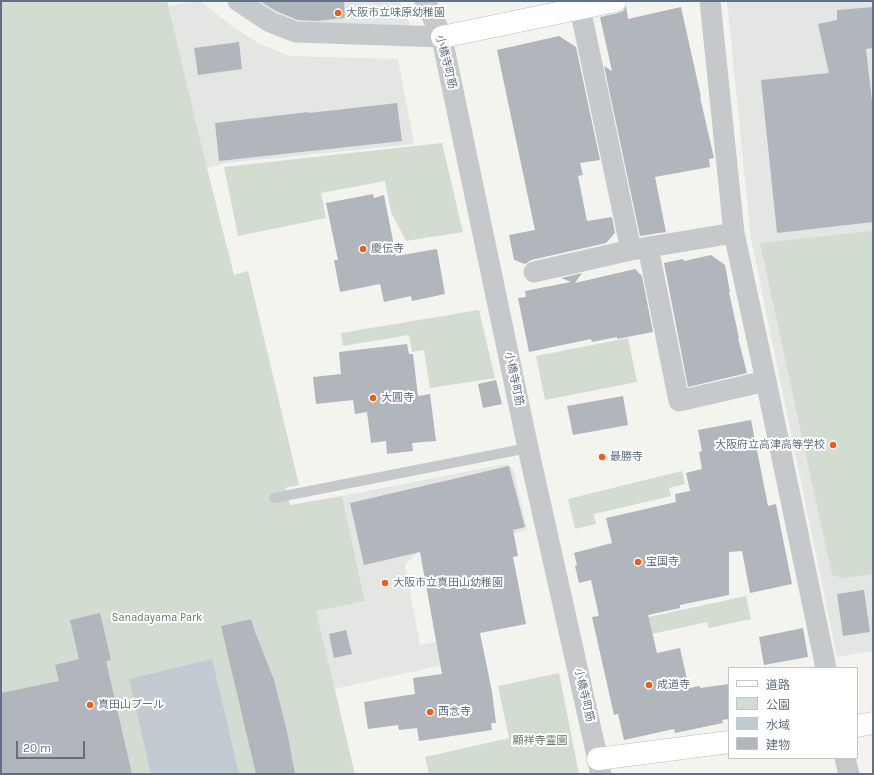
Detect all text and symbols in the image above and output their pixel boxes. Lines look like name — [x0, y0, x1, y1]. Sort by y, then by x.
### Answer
place label: 大阪市立味原幼稚園 — [346, 6, 445, 20]
marker: 大阪市立味原幼稚園 — [333, 8, 343, 18]
street label: 小橋寺町筋 — [433, 34, 459, 90]
place label: 慶伝寺 — [371, 242, 404, 256]
marker: 慶伝寺 — [358, 244, 368, 254]
street label: 小橋寺町筋 — [502, 351, 526, 407]
place label: 大圓寺 — [381, 391, 414, 405]
marker: 大圓寺 — [368, 393, 378, 403]
place label: 大阪府立高津高等学校 — [715, 438, 825, 452]
marker: 大阪府立高津高等学校 — [828, 440, 838, 450]
place label: 最勝寺 — [610, 450, 643, 464]
marker: 最勝寺 — [597, 452, 607, 462]
place label: 宝国寺 — [646, 555, 679, 569]
marker: 宝国寺 — [633, 557, 643, 567]
place label: 大阪市立真田山幼稚園 — [393, 576, 503, 590]
marker: 大阪市立真田山幼稚園 — [380, 578, 390, 588]
park label: Sanadayama Park — [112, 611, 202, 625]
street label: 小橋寺町筋 — [571, 667, 597, 723]
legend — [728, 667, 858, 759]
place label: 成道寺 — [657, 678, 690, 692]
text: 道路 — [766, 678, 790, 692]
marker: 成道寺 — [644, 680, 654, 690]
place label: 真田山プール — [98, 698, 164, 712]
text: 公園 — [766, 698, 790, 712]
marker: 真田山プール — [85, 700, 95, 710]
place label: 西念寺 — [438, 705, 471, 719]
marker: 西念寺 — [425, 707, 435, 717]
text: 水域 — [766, 718, 790, 732]
scale bar — [18, 733, 87, 759]
park label: 顯祥寺霊園 — [513, 734, 567, 748]
text: 建物 — [766, 738, 790, 752]
text: 20 m — [23, 741, 51, 755]

